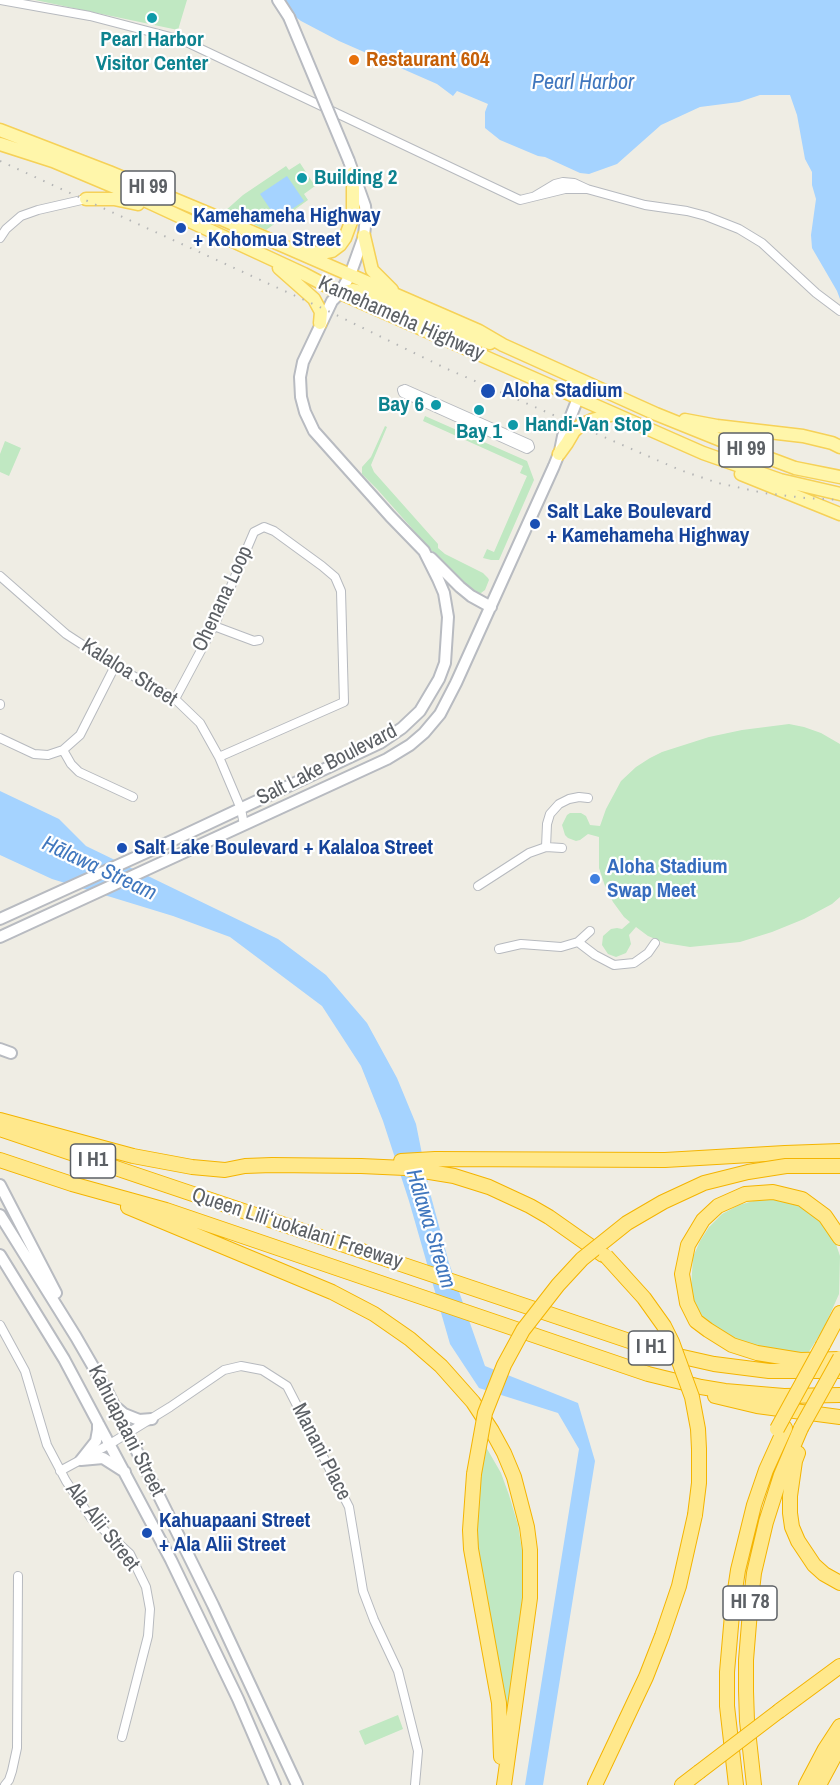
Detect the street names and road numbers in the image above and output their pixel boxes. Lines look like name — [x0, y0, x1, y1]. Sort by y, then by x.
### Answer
road number: HI 99 — [121, 171, 175, 205]
street label: Kamehameha Highway — [314, 271, 488, 367]
road number: HI 99 — [719, 433, 773, 467]
street label: Ohenana Loop — [188, 542, 258, 656]
street label: Kalaloa Street — [76, 634, 182, 712]
street label: Salt Lake Boulevard — [253, 719, 401, 811]
road number: I H1 — [70, 1144, 116, 1178]
street label: Queen Liliʻuokalani Freeway — [188, 1183, 406, 1275]
road number: I H1 — [628, 1331, 674, 1365]
street label: Kahuapaani Street — [82, 1361, 170, 1501]
street label: Manani Place — [286, 1399, 356, 1505]
street label: Ala Alii Street — [60, 1478, 144, 1576]
road number: HI 78 — [723, 1586, 777, 1620]

